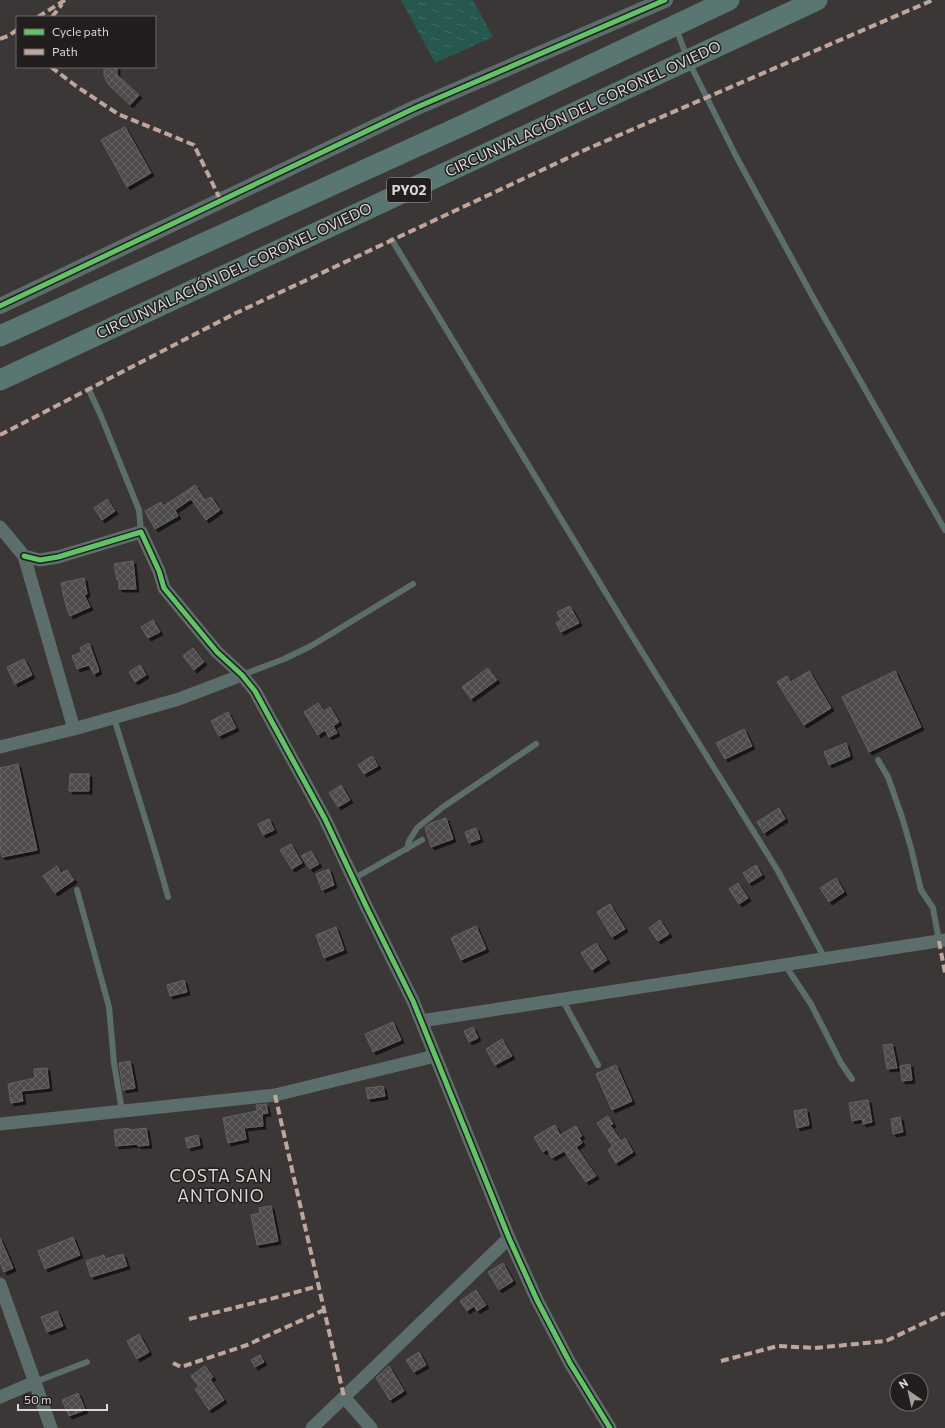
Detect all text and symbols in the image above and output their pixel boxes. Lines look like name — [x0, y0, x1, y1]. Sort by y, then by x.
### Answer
legend — [16, 16, 156, 68]
text: Cycle path — [52, 24, 109, 38]
street label: CIRCUNVALACIÓN DEL CORONEL OVIEDO — [441, 35, 723, 180]
text: Path — [52, 44, 78, 58]
road number: PY02 — [387, 178, 431, 202]
street label: CIRCUNVALACIÓN DEL CORONEL OVIEDO — [92, 197, 374, 342]
district label: COSTA SAN ANTONIO — [169, 1165, 273, 1206]
north arrow — [889, 1372, 929, 1412]
text: N — [896, 1376, 910, 1391]
scale bar — [18, 1386, 107, 1412]
text: 50 m — [24, 1392, 52, 1406]

